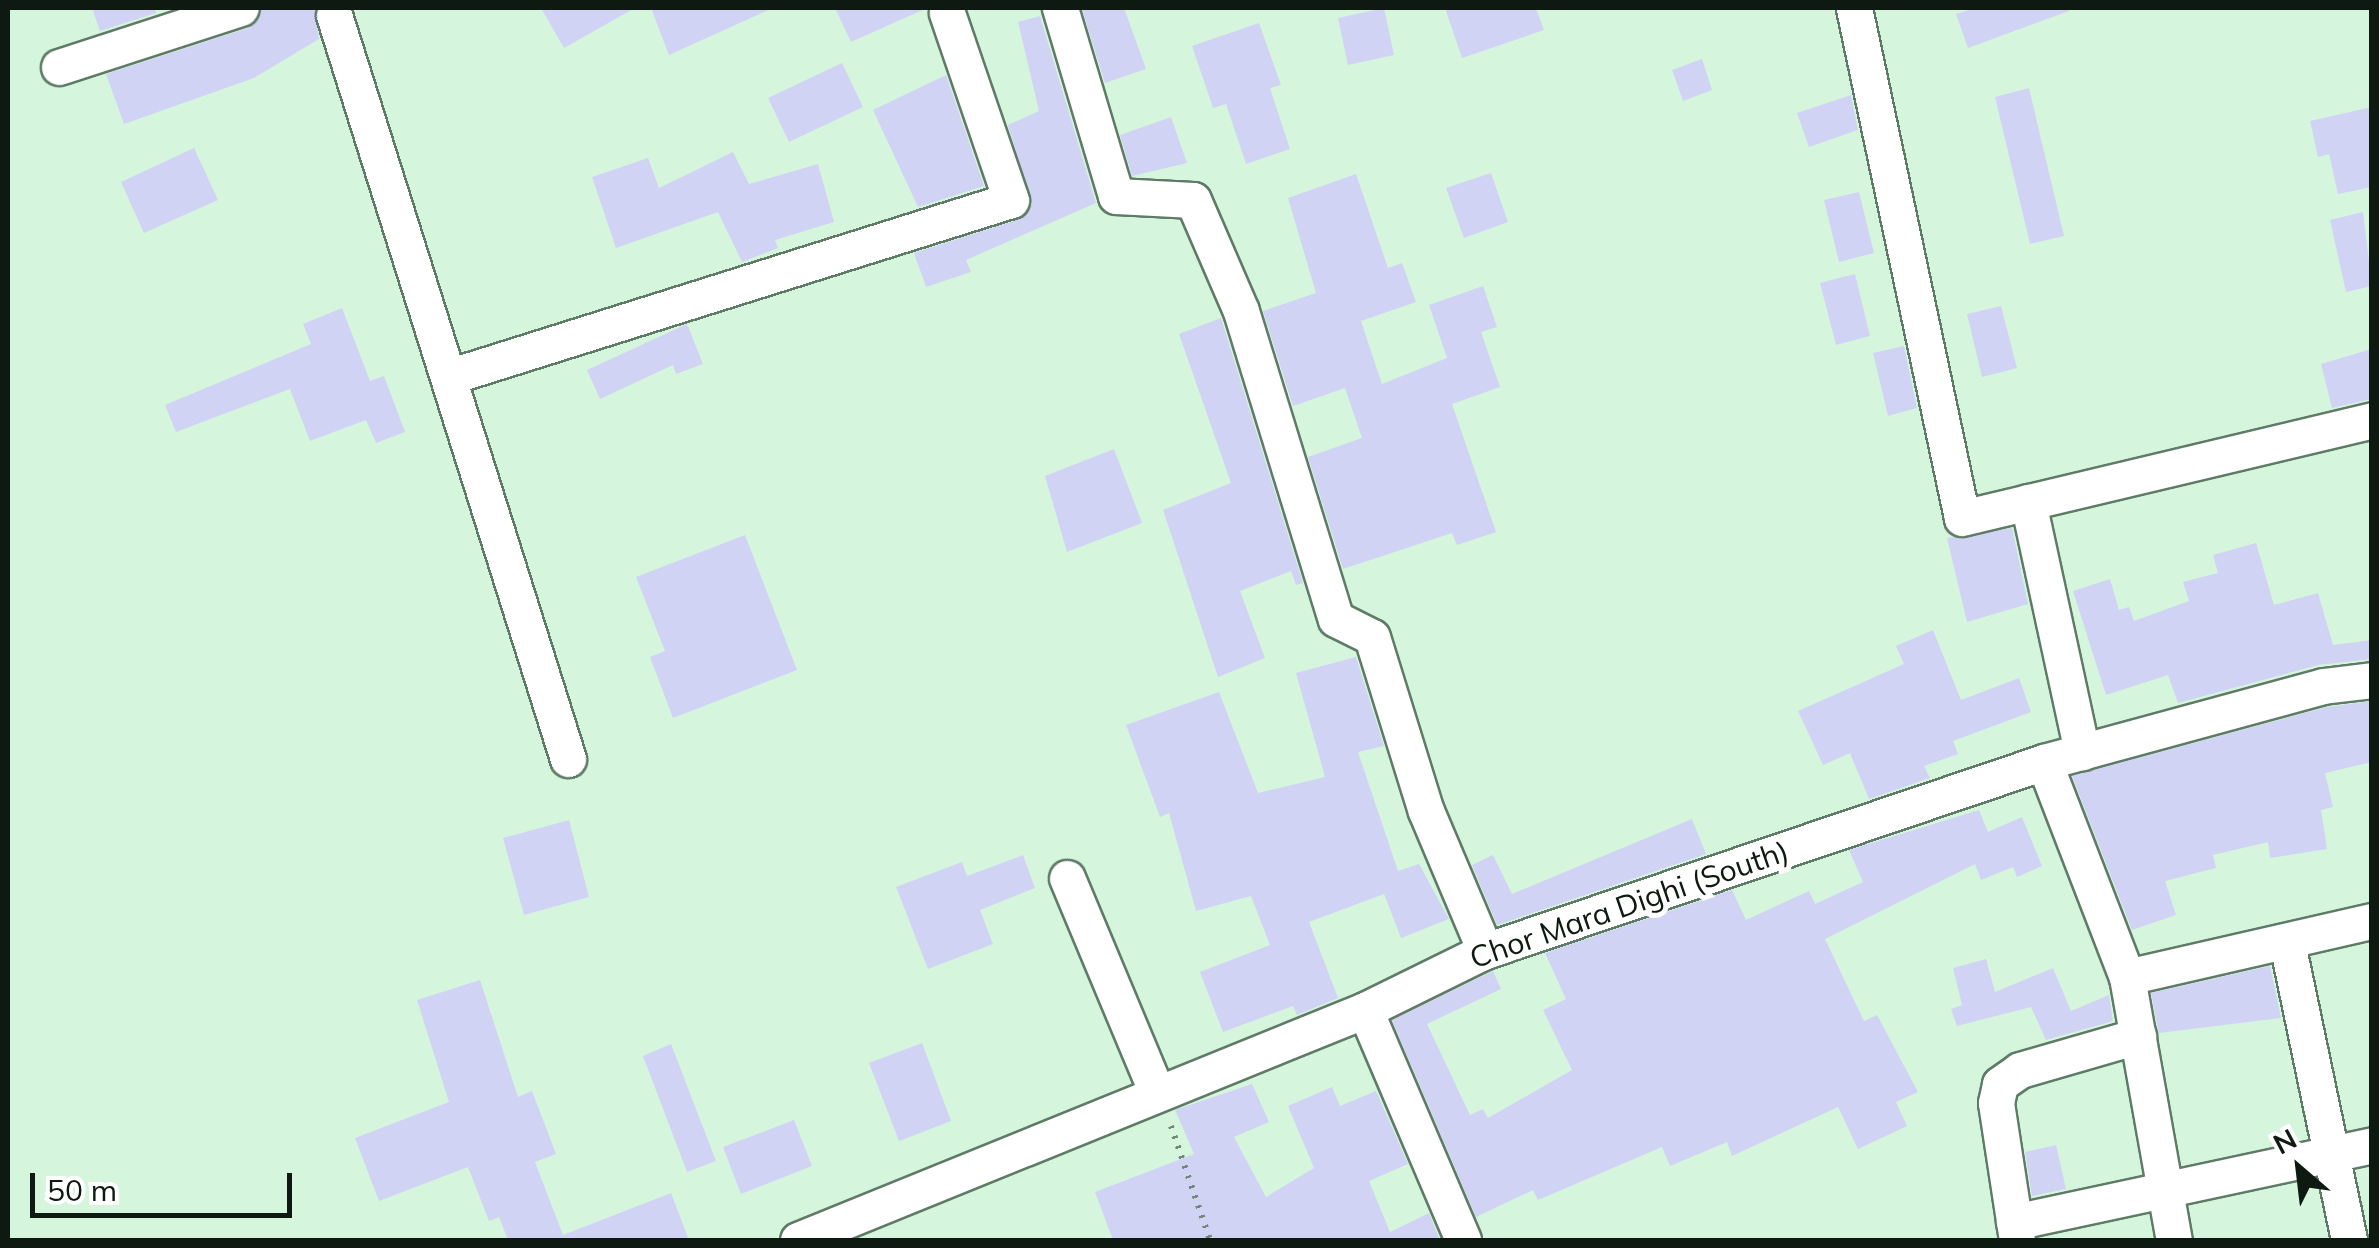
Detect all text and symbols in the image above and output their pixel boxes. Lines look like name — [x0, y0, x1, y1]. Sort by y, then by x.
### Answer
street label: Chor Mara Dighi (South) — [1465, 832, 1793, 976]
north arrow — [2249, 1118, 2349, 1218]
text: N — [2267, 1121, 2302, 1161]
scale bar — [35, 1153, 298, 1215]
text: 50 m — [47, 1171, 117, 1209]

